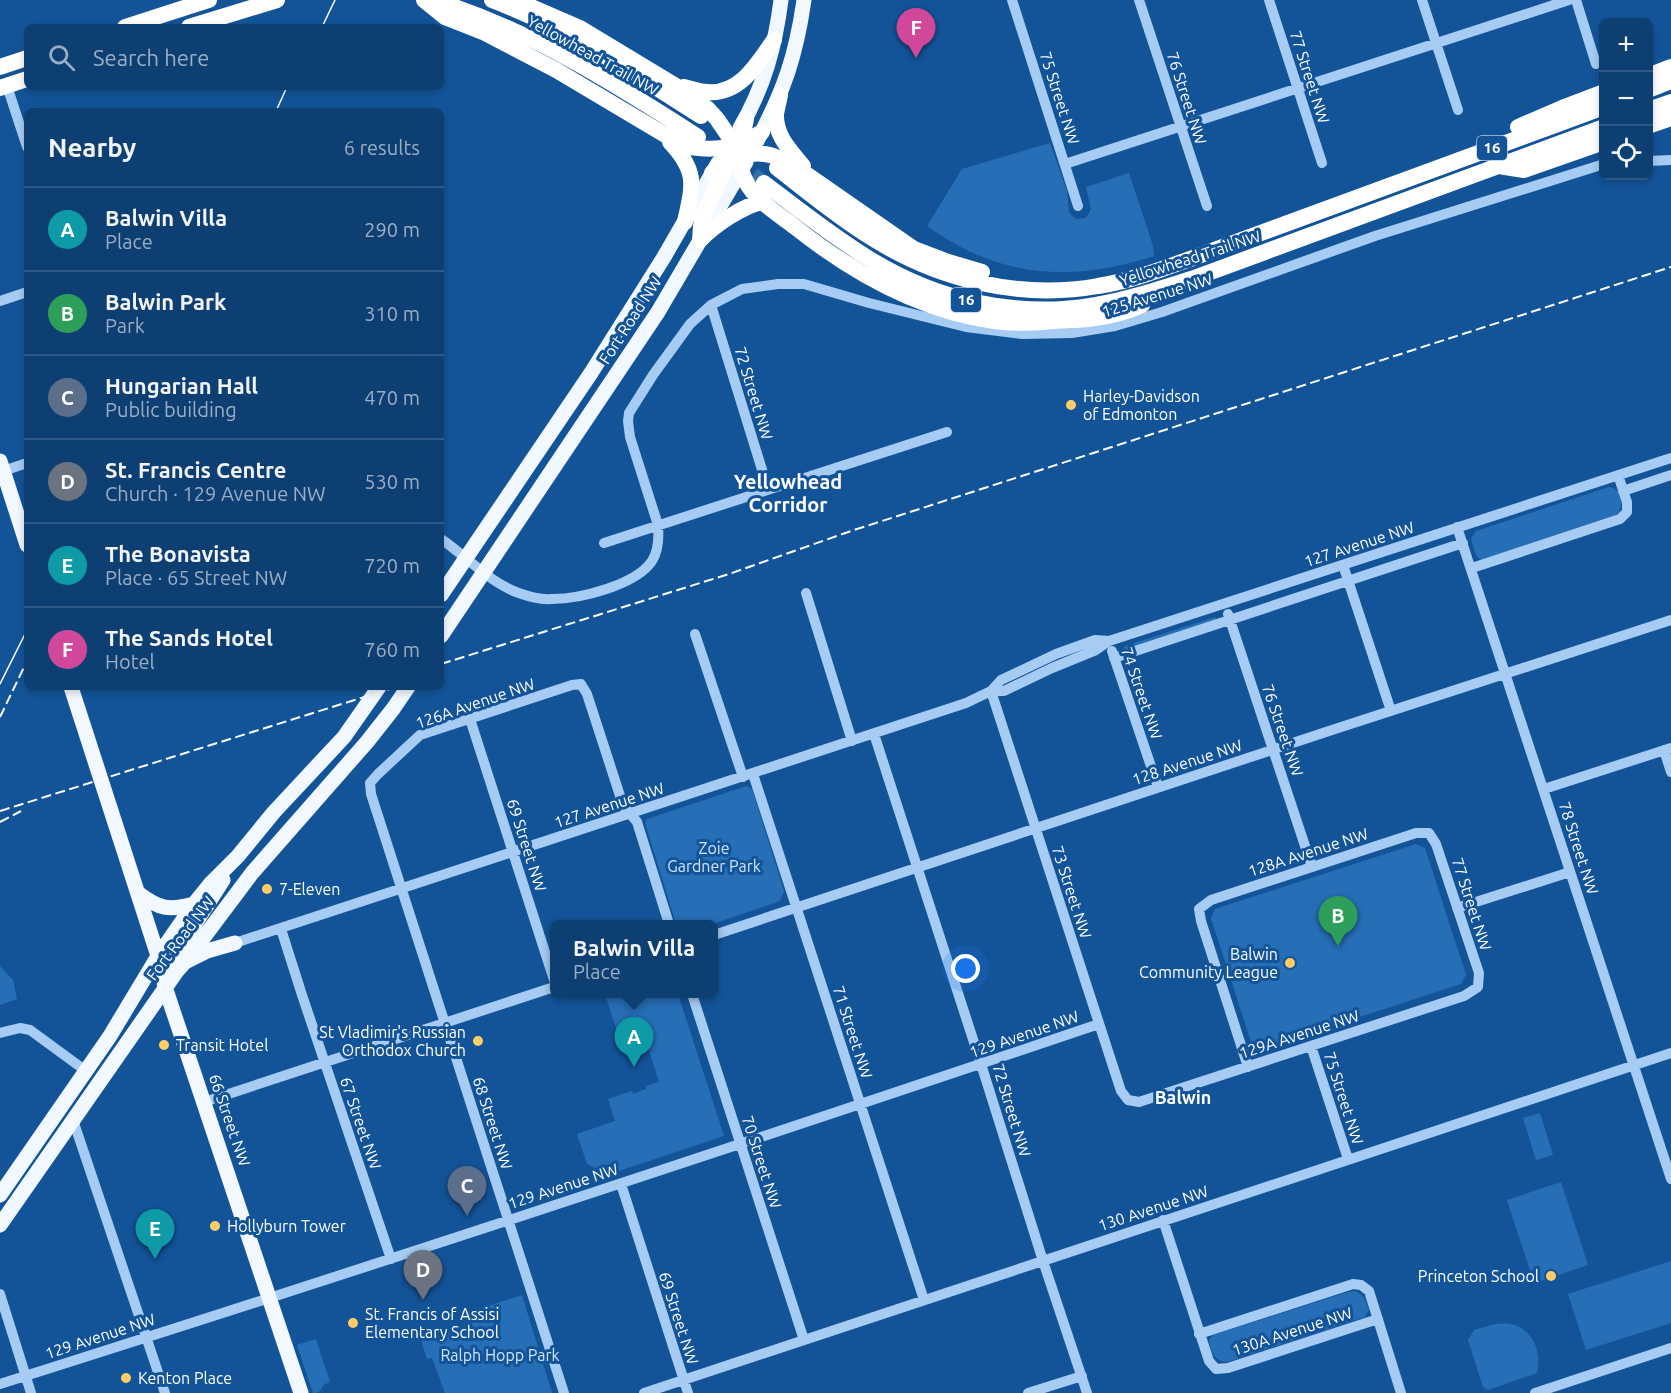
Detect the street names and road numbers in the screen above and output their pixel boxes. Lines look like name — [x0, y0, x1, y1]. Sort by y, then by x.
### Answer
street label: Yellowhead Trail NW — [524, 11, 662, 99]
street label: 77 Street NW — [1287, 28, 1333, 126]
street label: 75 Street NW — [1037, 49, 1083, 147]
street label: 76 Street NW — [1164, 49, 1210, 147]
road number: 16 — [1477, 136, 1507, 160]
street label: Yellowhead Trail NW — [1117, 227, 1263, 289]
street label: 125 Avenue NW — [1100, 270, 1215, 320]
street label: Fort Road NW — [595, 273, 665, 367]
road number: 16 — [951, 288, 981, 312]
street label: 72 Street NW — [731, 344, 777, 442]
street label: 127 Avenue NW — [1302, 518, 1416, 570]
street label: 74 Street NW — [1118, 645, 1166, 742]
street label: 126A Avenue NW — [413, 674, 537, 732]
street label: 76 Street NW — [1259, 682, 1307, 779]
street label: 128 Avenue NW — [1130, 736, 1244, 788]
street label: 127 Avenue NW — [552, 779, 666, 831]
street label: 69 Street NW — [504, 796, 550, 894]
street label: 78 Street NW — [1556, 799, 1602, 897]
street label: 128A Avenue NW — [1246, 824, 1370, 880]
street label: 73 Street NW — [1049, 843, 1095, 941]
street label: 77 Street NW — [1449, 855, 1495, 953]
street label: Fort Road NW — [143, 892, 218, 984]
street label: 71 Street NW — [830, 983, 876, 1081]
street label: 129A Avenue NW — [1237, 1006, 1361, 1062]
street label: 129 Avenue NW — [967, 1007, 1081, 1061]
street label: 75 Street NW — [1321, 1049, 1367, 1147]
street label: 72 Street NW — [989, 1061, 1035, 1159]
street label: 66 Street NW — [206, 1072, 254, 1169]
street label: 68 Street NW — [470, 1074, 516, 1172]
street label: 67 Street NW — [337, 1075, 385, 1172]
street label: 70 Street NW — [739, 1113, 785, 1211]
street label: 129 Avenue NW — [506, 1160, 620, 1212]
street label: 130 Avenue NW — [1096, 1182, 1210, 1234]
street label: 69 Street NW — [656, 1269, 702, 1367]
street label: 130A Avenue NW — [1230, 1303, 1354, 1359]
street label: 129 Avenue NW — [43, 1310, 157, 1362]

